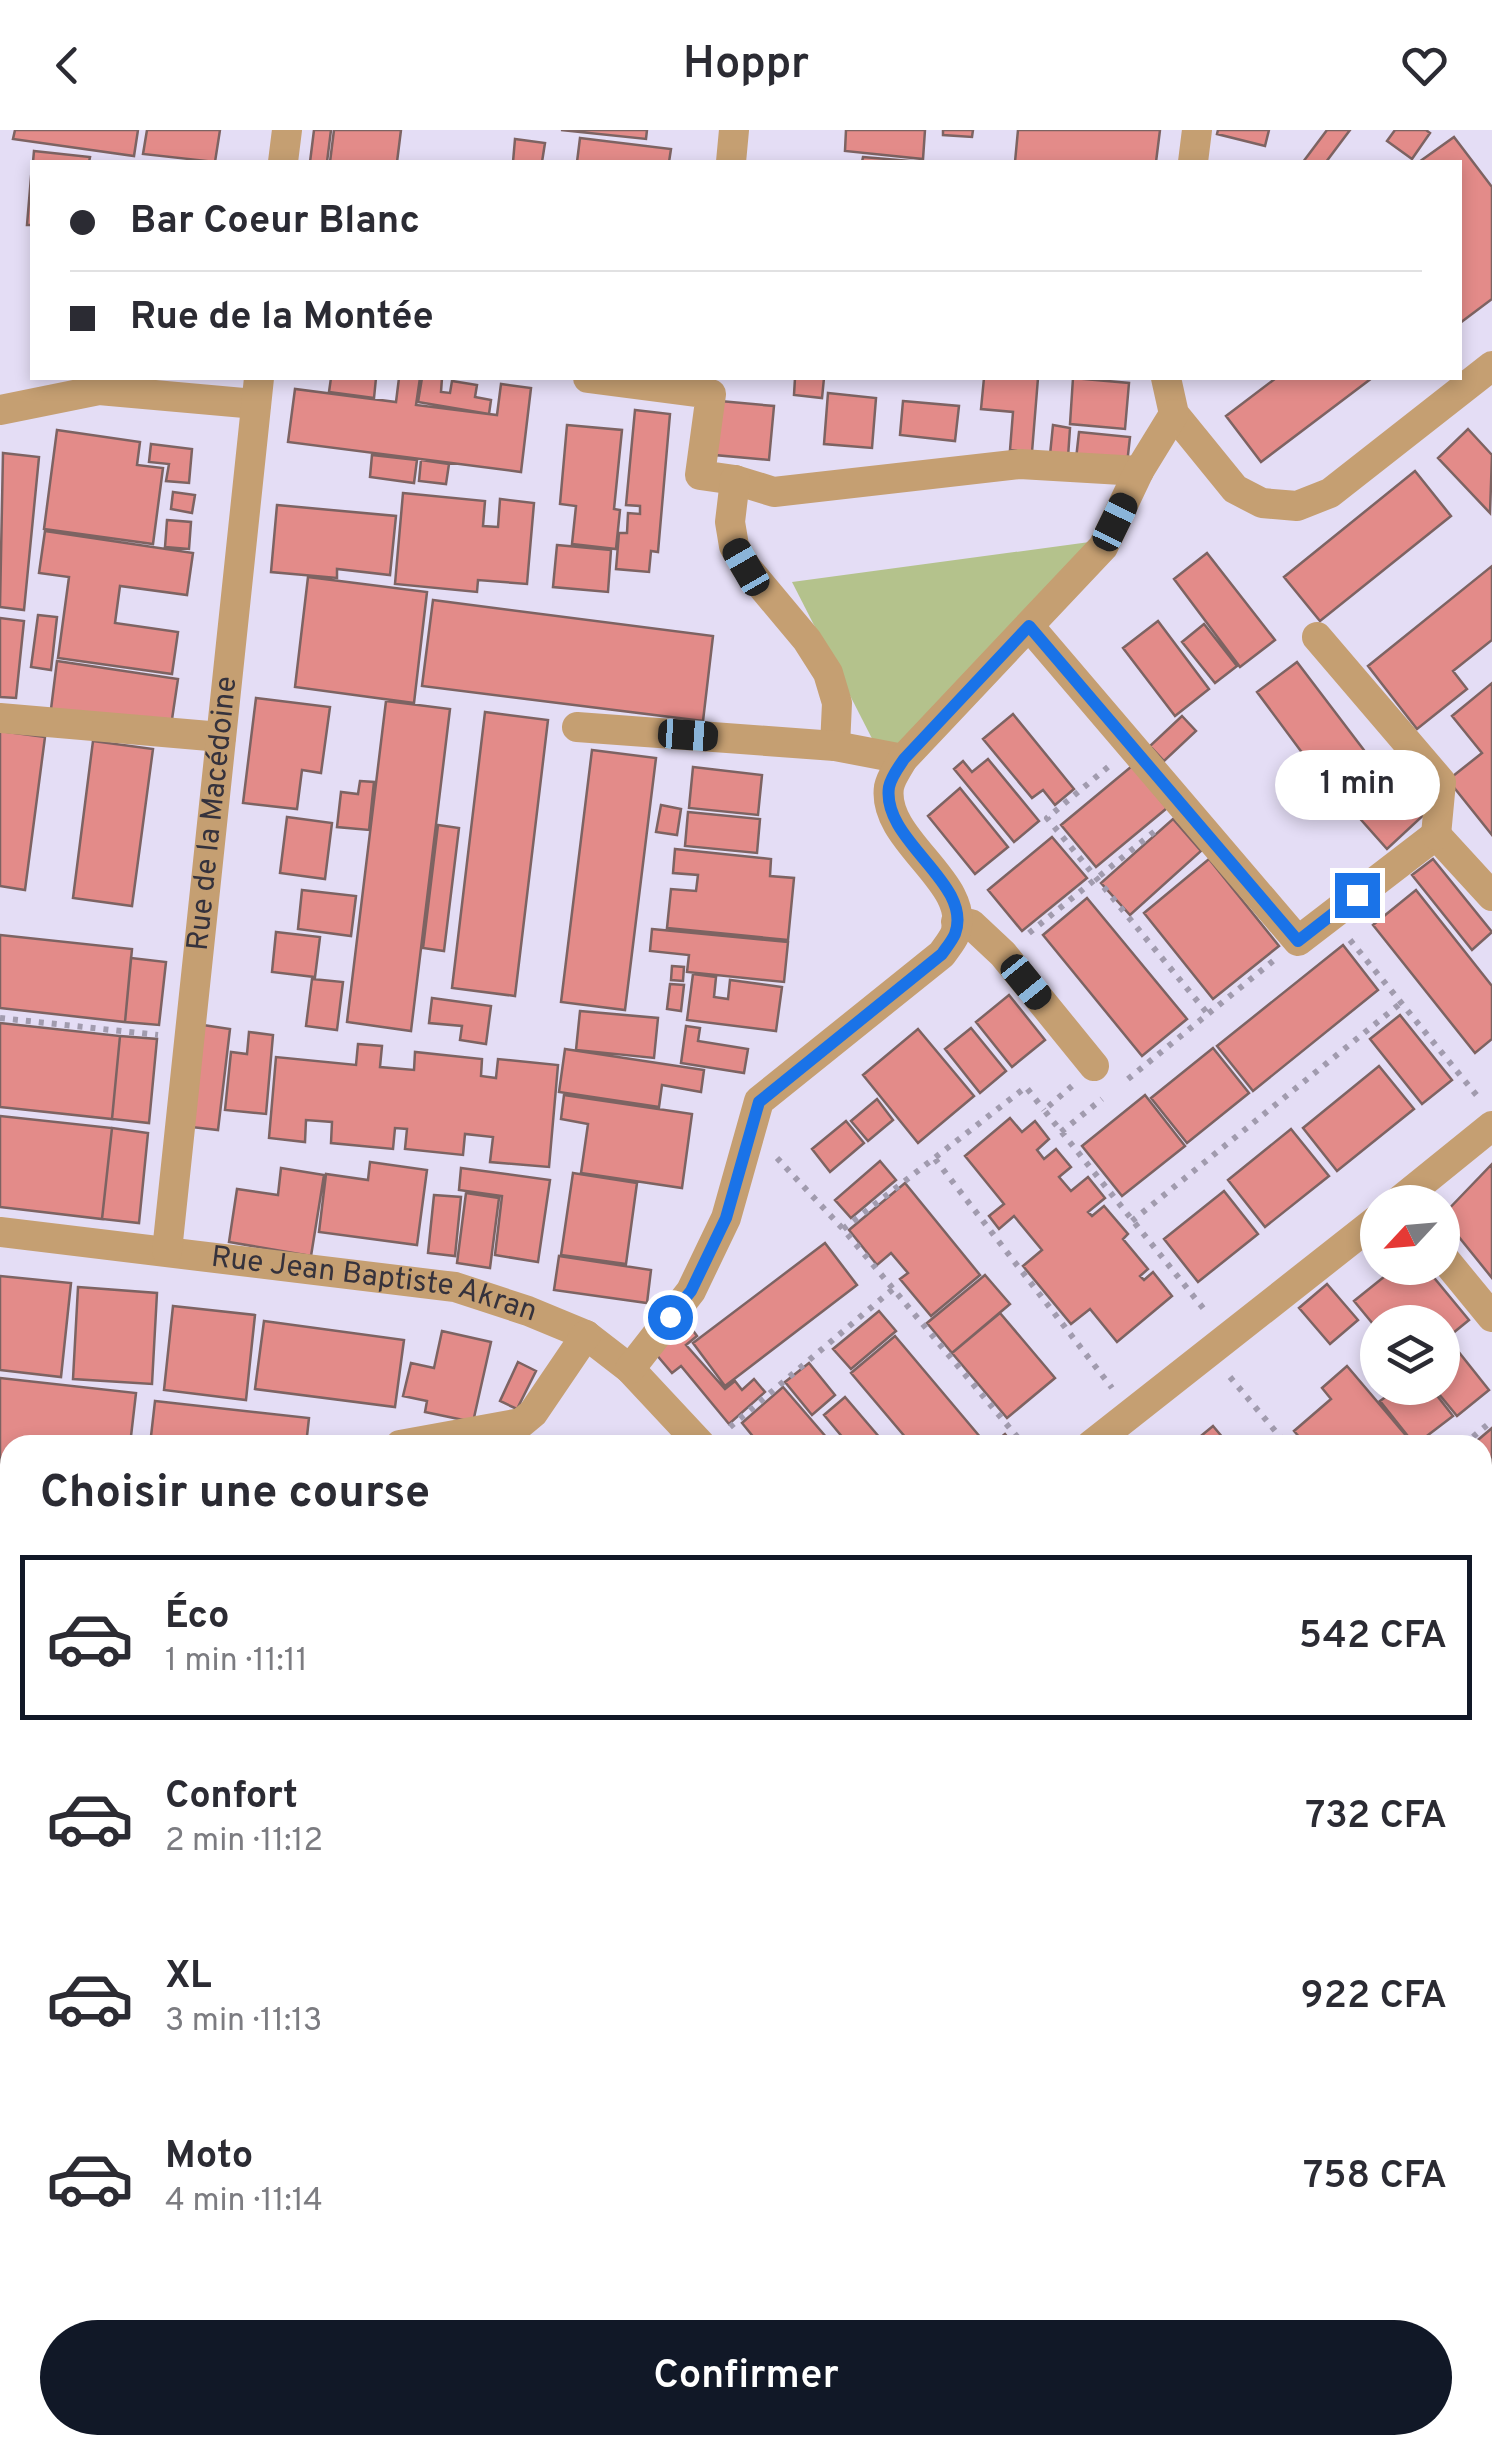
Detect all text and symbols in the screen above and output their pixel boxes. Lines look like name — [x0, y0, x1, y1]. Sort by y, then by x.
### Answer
text: Hoppr — [683, 37, 809, 94]
icon: back — [40, 38, 95, 93]
icon: heart — [1397, 38, 1452, 93]
text: Bar Coeur Blanc — [130, 198, 420, 247]
text: Rue de la Montée — [130, 294, 434, 343]
car — [1088, 488, 1142, 556]
car — [718, 534, 774, 600]
street label: Rue de la Macédoine — [180, 674, 246, 953]
car — [657, 718, 719, 752]
callout: 1 min — [1274, 750, 1440, 820]
text: 1 min — [1320, 765, 1395, 805]
route end — [1335, 873, 1380, 918]
car — [995, 949, 1057, 1015]
north arrow — [1360, 1185, 1460, 1285]
map controls — [1360, 1185, 1460, 1405]
street label: Rue Jean Baptiste Akran — [209, 1239, 542, 1331]
route start — [648, 1295, 693, 1340]
button: layers — [1360, 1305, 1460, 1405]
text: Choisir une course — [40, 1466, 430, 1523]
icon: car — [45, 1593, 135, 1683]
text: Éco — [165, 1593, 229, 1642]
text: 542 CFA — [1299, 1613, 1447, 1662]
text: 1 min · 11:11 — [165, 1642, 308, 1682]
icon: car — [45, 1773, 135, 1863]
text: Confort — [165, 1773, 298, 1822]
text: 732 CFA — [1305, 1793, 1447, 1842]
text: 2 min · 11:12 — [165, 1822, 323, 1862]
icon: car — [45, 1953, 135, 2043]
text: XL — [165, 1953, 212, 2002]
text: 922 CFA — [1301, 1973, 1447, 2022]
text: 3 min · 11:13 — [165, 2002, 322, 2042]
icon: car — [45, 2133, 135, 2223]
text: Moto — [165, 2133, 253, 2182]
text: 758 CFA — [1303, 2153, 1447, 2202]
text: 4 min · 11:14 — [165, 2182, 323, 2222]
button: Confirmer — [40, 2320, 1452, 2435]

